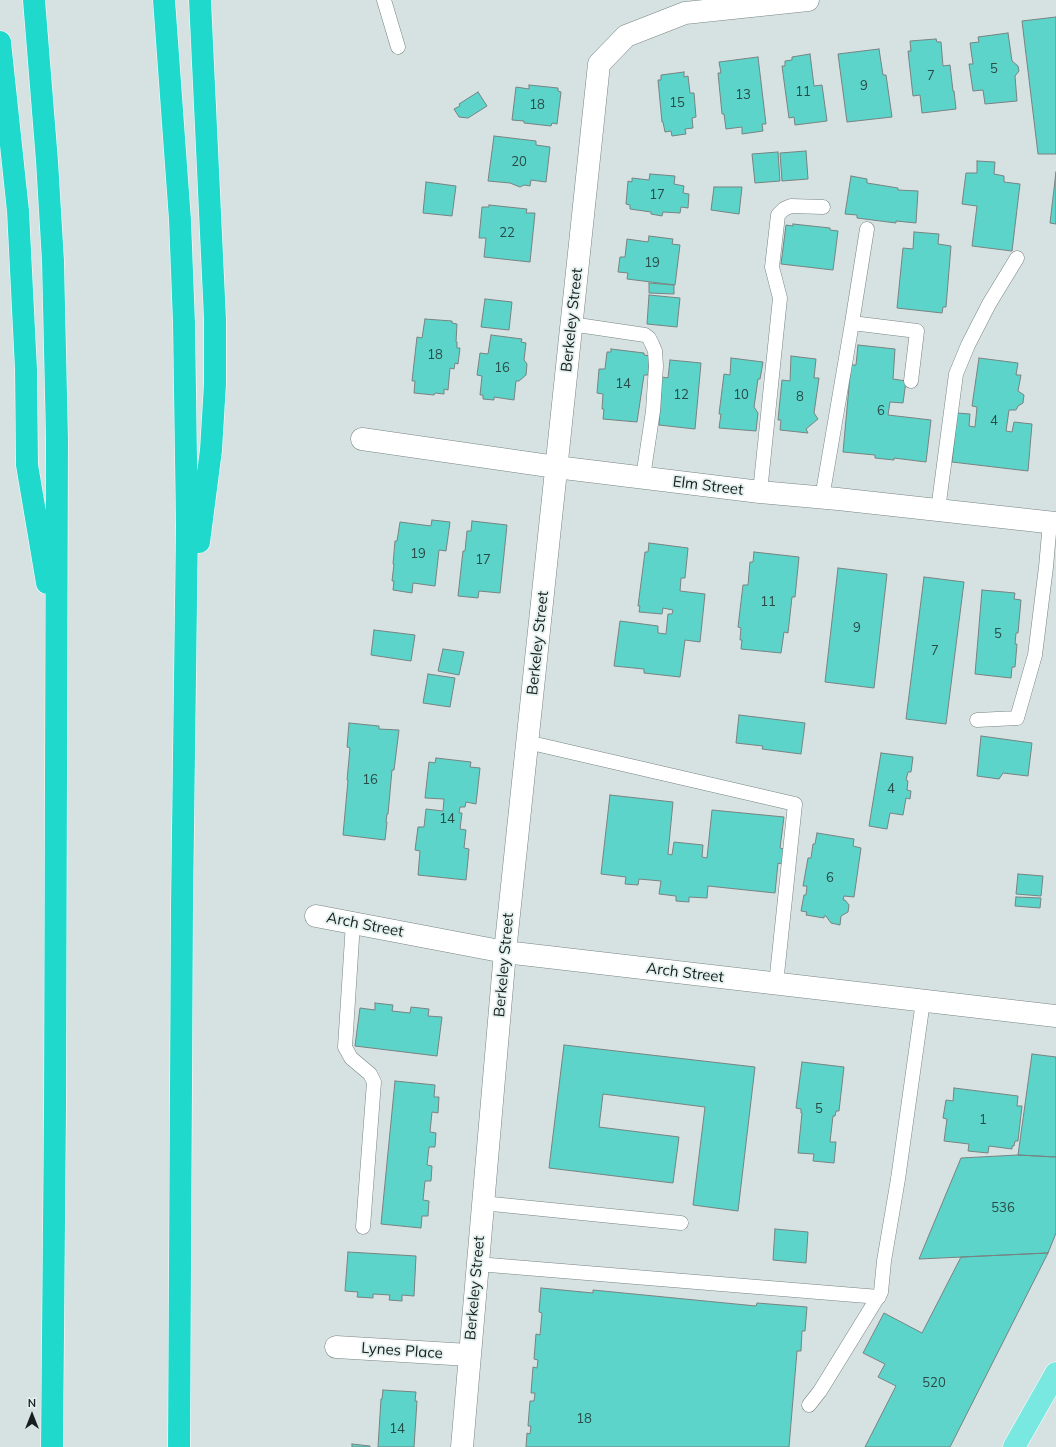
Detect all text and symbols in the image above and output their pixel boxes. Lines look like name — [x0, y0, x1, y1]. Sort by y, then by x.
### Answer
house number: 5 — [990, 61, 998, 77]
house number: 7 — [927, 68, 935, 84]
house number: 9 — [860, 78, 868, 94]
house number: 11 — [795, 84, 811, 100]
house number: 13 — [735, 87, 751, 103]
house number: 15 — [669, 95, 685, 111]
house number: 18 — [529, 97, 545, 113]
house number: 20 — [511, 154, 527, 170]
house number: 17 — [649, 187, 665, 203]
house number: 22 — [499, 225, 515, 241]
house number: 19 — [644, 255, 660, 271]
street label: Berkeley Street — [558, 267, 586, 373]
house number: 18 — [427, 347, 443, 363]
house number: 16 — [494, 360, 510, 376]
house number: 14 — [615, 376, 631, 392]
house number: 12 — [673, 387, 689, 403]
house number: 10 — [733, 387, 749, 403]
house number: 8 — [796, 389, 804, 405]
house number: 6 — [877, 403, 885, 419]
house number: 4 — [990, 413, 998, 429]
street label: Elm Street — [672, 473, 744, 499]
house number: 19 — [410, 546, 426, 562]
house number: 17 — [475, 552, 491, 568]
street label: Berkeley Street — [524, 590, 552, 696]
house number: 11 — [760, 594, 776, 610]
house number: 9 — [853, 620, 861, 636]
house number: 5 — [994, 626, 1002, 642]
house number: 7 — [931, 643, 939, 659]
house number: 16 — [362, 772, 378, 788]
house number: 4 — [887, 781, 895, 797]
house number: 14 — [439, 811, 455, 827]
house number: 6 — [826, 870, 834, 886]
street label: Arch Street — [325, 909, 405, 941]
street label: Berkeley Street — [490, 912, 518, 1018]
street label: Arch Street — [645, 959, 725, 987]
house number: 5 — [815, 1101, 823, 1117]
house number: 1 — [979, 1112, 987, 1128]
house number: 536 — [991, 1200, 1015, 1216]
street label: Berkeley Street — [461, 1235, 489, 1341]
street label: Lynes Place — [361, 1339, 443, 1363]
house number: 520 — [922, 1375, 946, 1391]
north arrow — [12, 1395, 52, 1435]
text: N — [28, 1396, 36, 1410]
house number: 18 — [576, 1411, 592, 1427]
house number: 14 — [389, 1421, 405, 1437]

